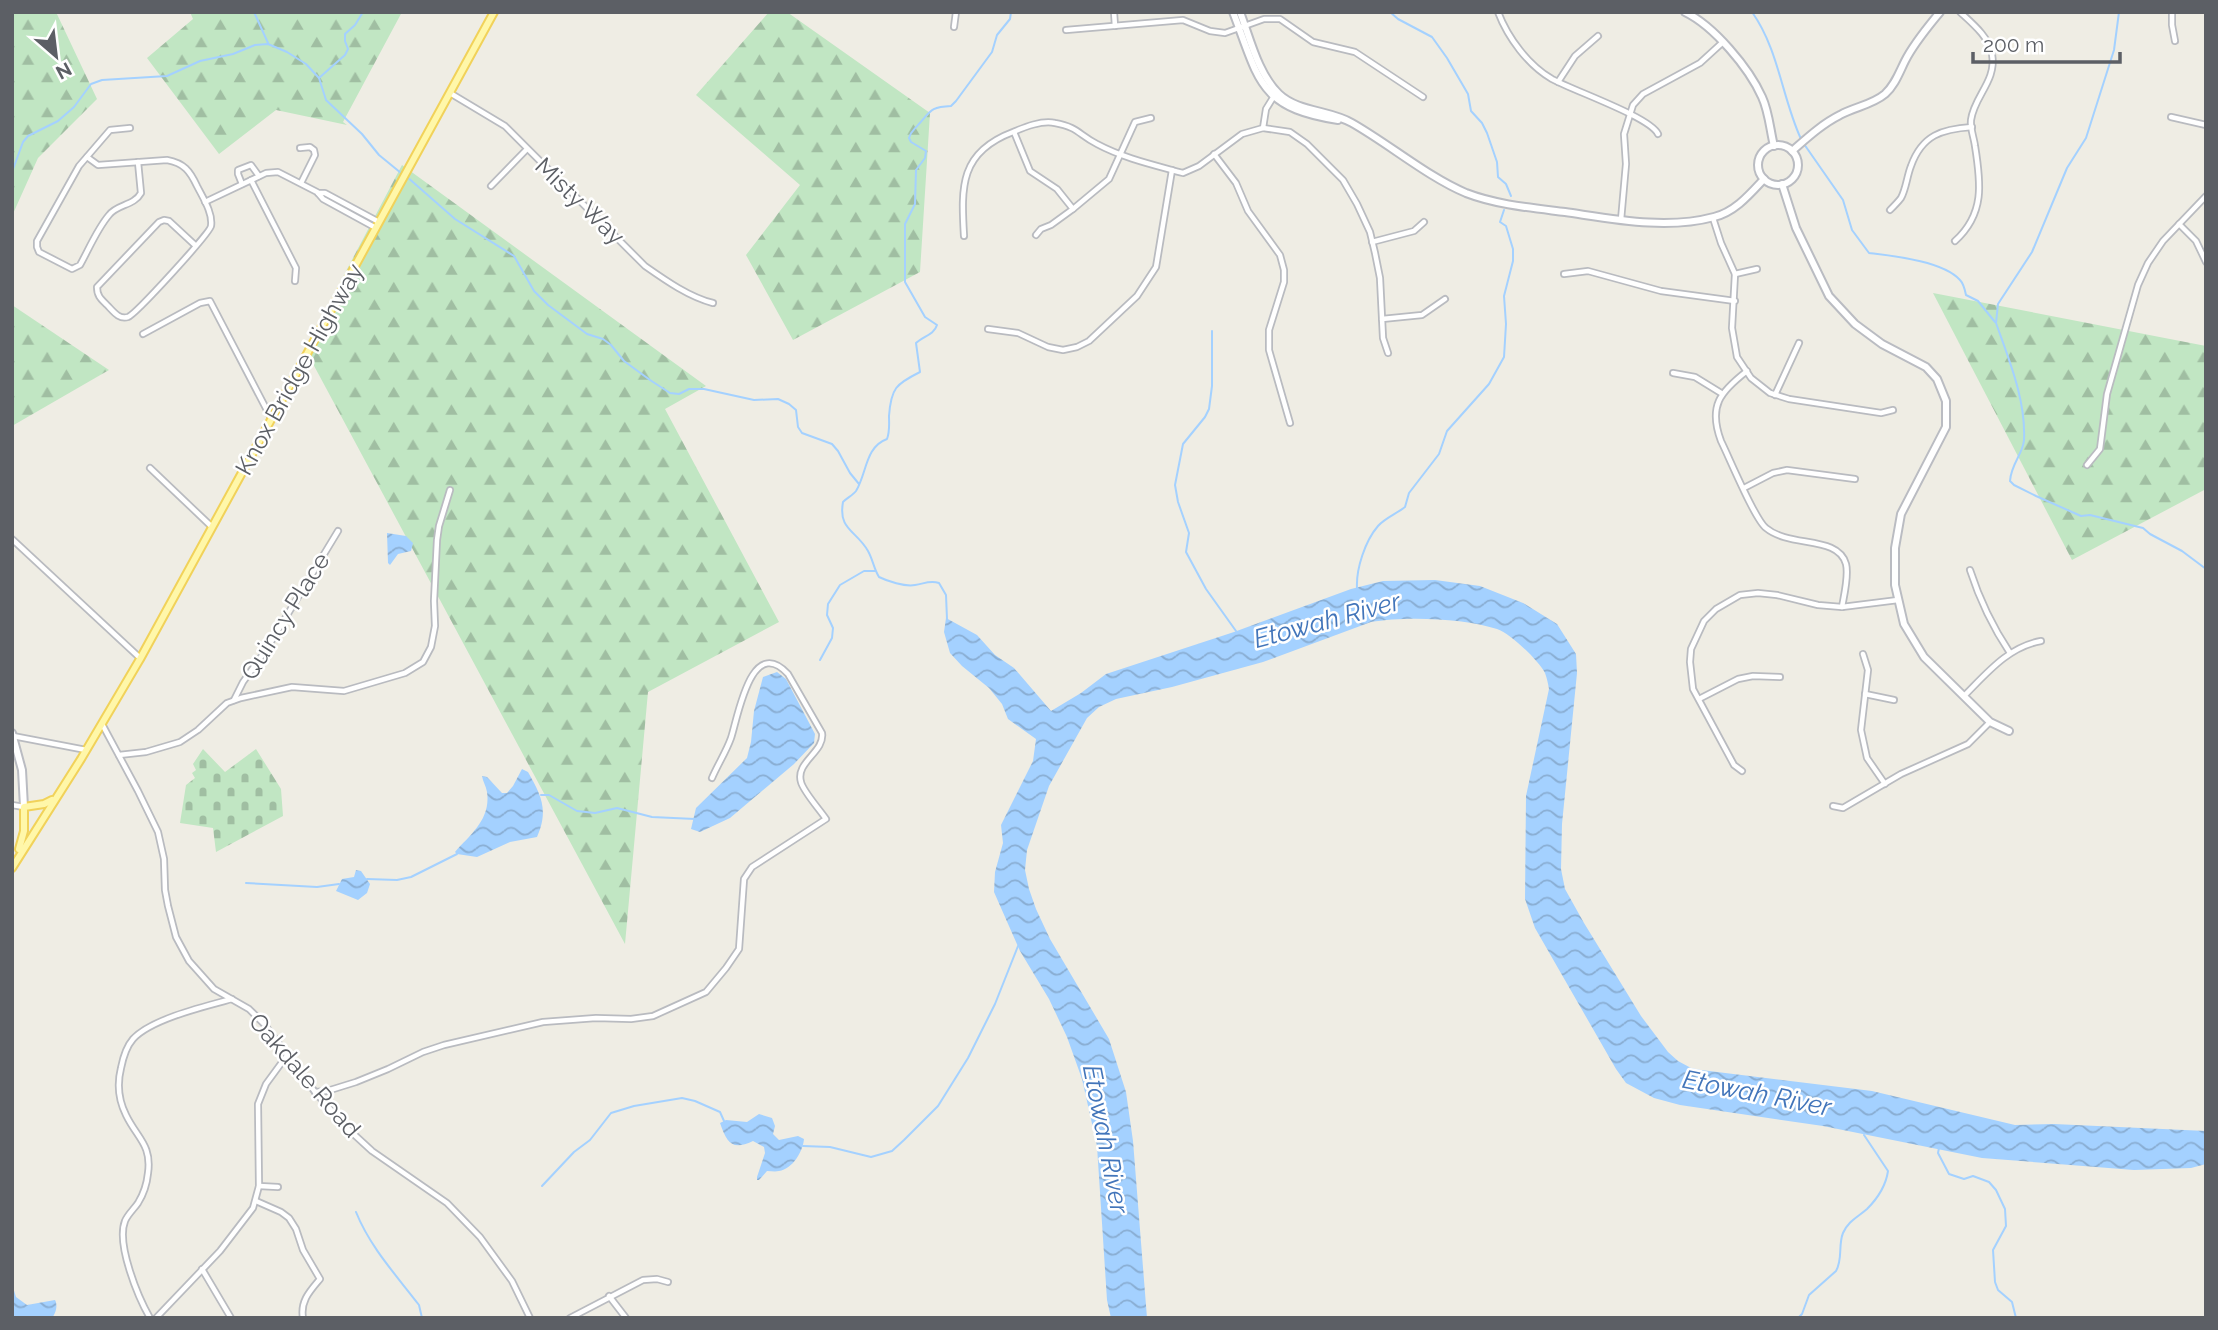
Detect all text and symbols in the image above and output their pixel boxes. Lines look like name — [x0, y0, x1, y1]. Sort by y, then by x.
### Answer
north arrow — [21, 21, 91, 91]
scale bar — [1973, 21, 2120, 65]
text: 200 m — [1983, 32, 2044, 57]
text: N — [52, 58, 76, 84]
street label: Misty Way — [529, 151, 631, 251]
street label: Knox Bridge Highway — [229, 258, 369, 480]
street label: Quincy Place — [234, 547, 336, 685]
water label: Etowah River — [1250, 586, 1405, 654]
street label: Oakdale Road — [243, 1007, 367, 1143]
water label: Etowah River — [1077, 1062, 1135, 1217]
water label: Etowah River — [1680, 1064, 1835, 1122]

